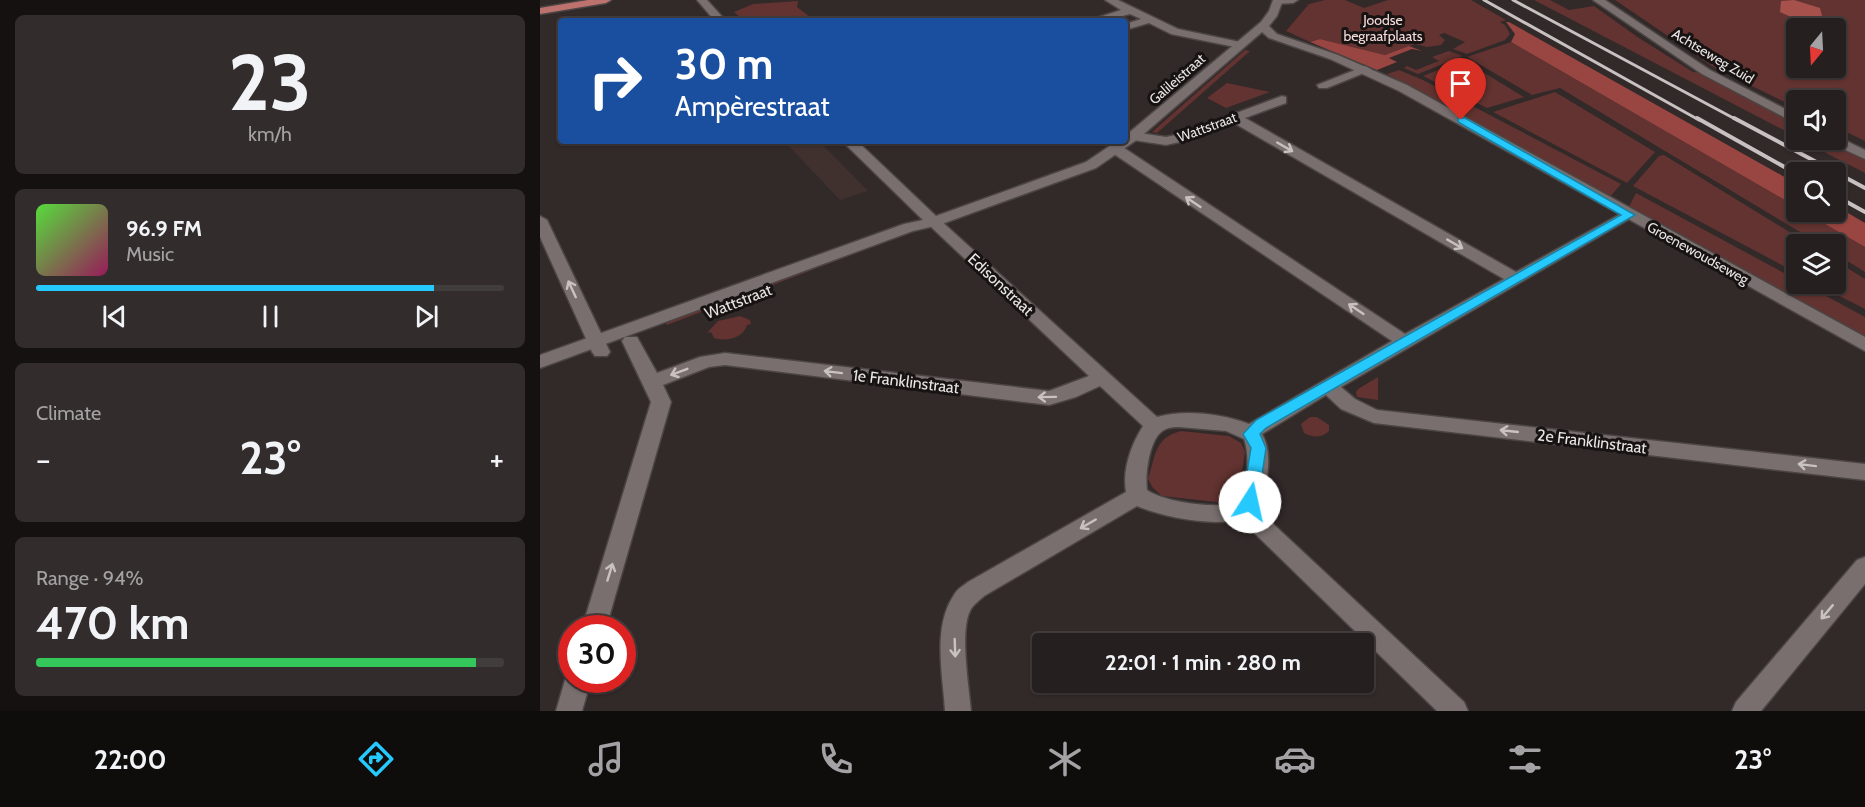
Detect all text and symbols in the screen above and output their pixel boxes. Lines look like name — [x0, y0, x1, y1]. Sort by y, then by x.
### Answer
park label: Joodse begraafplaats — [1343, 11, 1423, 45]
north arrow — [1786, 18, 1846, 78]
map controls — [1786, 18, 1846, 294]
street label: Achtseweg Zuid — [1669, 24, 1757, 88]
text: 23 — [228, 35, 312, 130]
text: 30 m — [675, 38, 773, 90]
icon: right — [576, 42, 654, 120]
street label: Galileistraat — [1145, 50, 1209, 108]
pin — [1435, 58, 1486, 120]
icon: arrive — [1444, 67, 1477, 100]
text: Ampèrestraat — [675, 90, 830, 123]
button: sound — [1786, 90, 1846, 150]
street label: Wattstraat — [1175, 108, 1239, 146]
text: km/h — [248, 122, 292, 146]
one-way arrow — [1276, 141, 1293, 153]
button: search — [1786, 162, 1846, 222]
one-way arrow — [1185, 195, 1202, 208]
text: 96.9 FM — [126, 215, 202, 242]
street label: Groenewoudseweg — [1644, 218, 1753, 289]
button: layers — [1786, 234, 1846, 294]
one-way arrow — [1446, 238, 1463, 250]
text: Music — [126, 242, 174, 266]
street label: Edisonstraat — [964, 249, 1038, 320]
one-way arrow — [565, 280, 577, 298]
street label: Wattstraat — [702, 280, 775, 323]
icon: previous — [98, 300, 131, 333]
icon: pause — [254, 300, 287, 333]
icon: next — [410, 300, 443, 333]
one-way arrow — [1348, 303, 1365, 315]
street label: 1e Franklinstraat — [852, 366, 961, 398]
one-way arrow — [670, 367, 689, 378]
one-way arrow — [823, 367, 843, 378]
one-way arrow — [1038, 391, 1058, 402]
text: Climate — [36, 401, 101, 425]
one-way arrow — [1499, 425, 1519, 436]
street label: 2e Franklinstraat — [1536, 425, 1648, 458]
text: 23° — [239, 431, 301, 485]
text: − — [36, 439, 51, 479]
text: + — [489, 439, 504, 479]
one-way arrow — [1797, 460, 1817, 471]
position arrow — [1218, 470, 1282, 534]
one-way arrow — [1080, 519, 1097, 531]
one-way arrow — [605, 563, 616, 582]
text: Range · 94% — [36, 566, 144, 590]
text: 470 km — [36, 596, 189, 650]
one-way arrow — [1821, 604, 1834, 620]
speed limit sign: 30 — [558, 615, 636, 693]
one-way arrow — [949, 637, 961, 657]
text: 22:01 · 1 min · 280 m — [1105, 649, 1301, 676]
icon: directions — [355, 738, 397, 780]
icon: music — [585, 738, 627, 780]
icon: phone — [815, 738, 857, 780]
icon: climate — [1044, 738, 1086, 780]
icon: car — [1274, 738, 1316, 780]
icon: filters — [1504, 738, 1546, 780]
text: 22:00 — [94, 743, 167, 776]
text: 23° — [1734, 743, 1771, 776]

